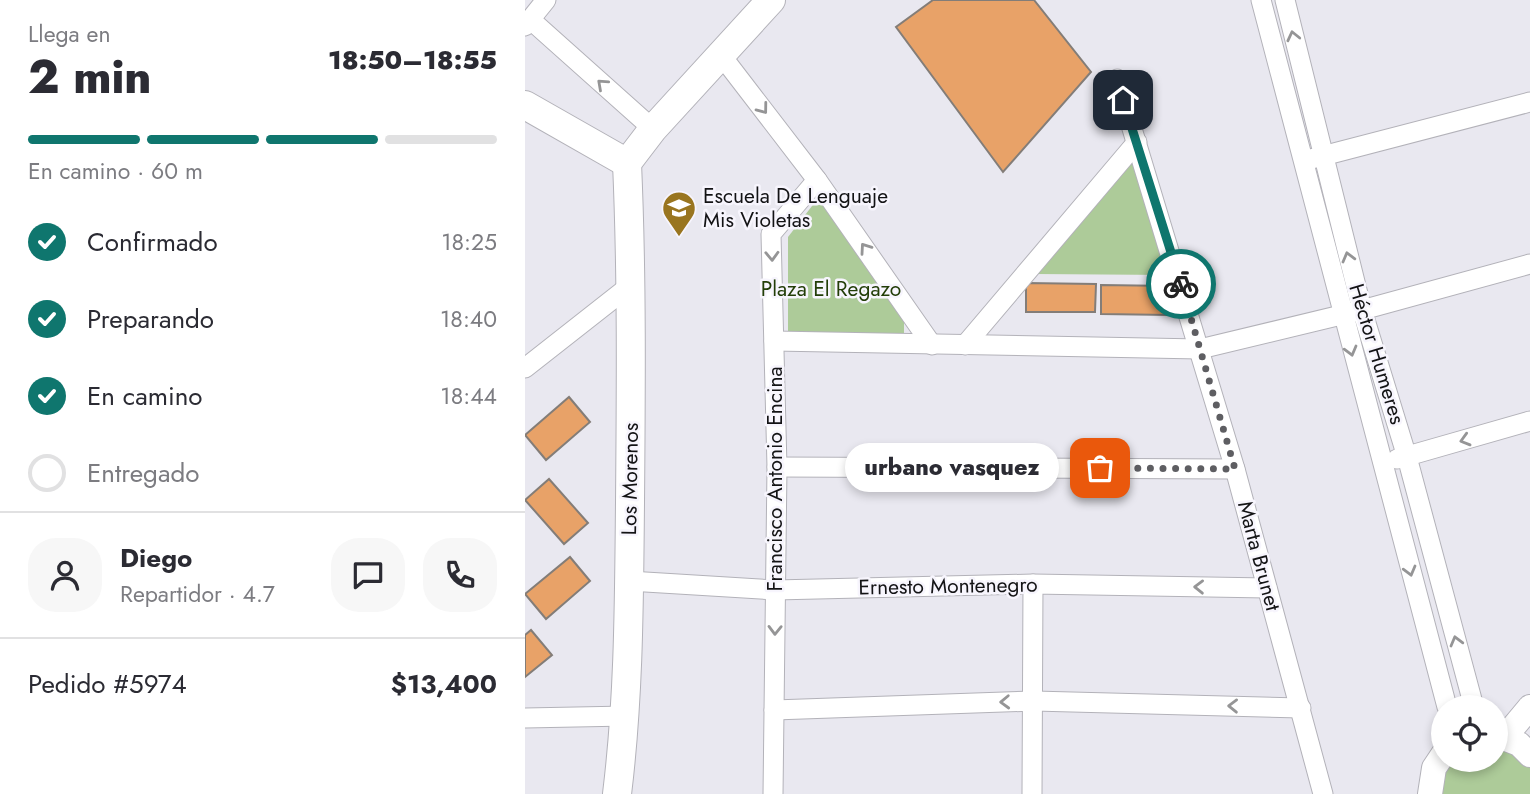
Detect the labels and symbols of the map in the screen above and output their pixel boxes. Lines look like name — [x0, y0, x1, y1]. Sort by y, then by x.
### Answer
one-way arrow — [1287, 30, 1301, 42]
pin — [1093, 70, 1153, 130]
one-way arrow — [598, 79, 611, 92]
one-way arrow — [754, 101, 767, 114]
place label: Escuela De Lenguaje Mis Violetas — [703, 181, 888, 235]
school or university icon: Escuela De Lenguaje Mis Violetas — [660, 189, 698, 238]
one-way arrow — [861, 243, 873, 256]
courier — [1146, 249, 1216, 319]
one-way arrow — [764, 251, 780, 262]
one-way arrow — [1342, 251, 1356, 263]
park label: Plaza El Regazo — [761, 274, 901, 304]
street label: Héctor Humeres — [1341, 280, 1413, 428]
one-way arrow — [1343, 345, 1357, 357]
street label: Francisco Antonio Encina — [760, 366, 790, 592]
street label: Los Morenos — [614, 422, 646, 536]
one-way arrow — [1459, 431, 1471, 446]
pin — [1070, 438, 1130, 498]
callout: urbano vasquez — [845, 444, 1058, 492]
street label: Marta Brunet — [1230, 498, 1288, 614]
one-way arrow — [1402, 565, 1416, 577]
street label: Ernesto Montenegro — [858, 569, 1038, 603]
one-way arrow — [1193, 579, 1204, 595]
one-way arrow — [767, 626, 783, 636]
one-way arrow — [1450, 635, 1464, 647]
one-way arrow — [1000, 695, 1011, 710]
one-way arrow — [1227, 698, 1238, 714]

